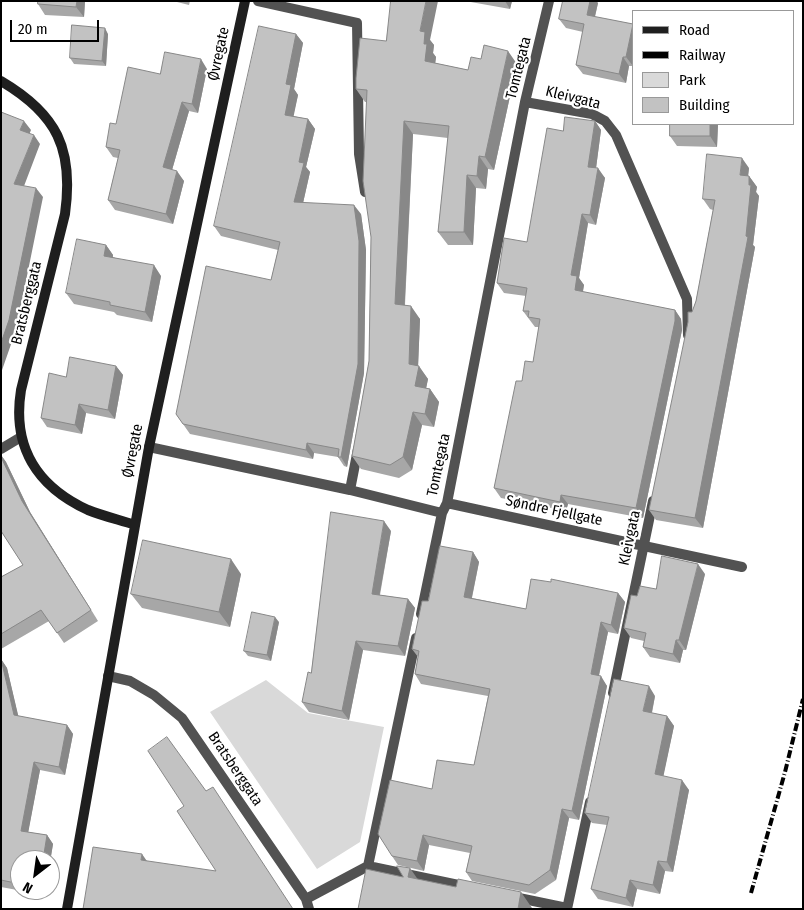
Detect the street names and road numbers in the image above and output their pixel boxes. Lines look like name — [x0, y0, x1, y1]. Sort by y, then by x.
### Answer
street label: Øvregate — [205, 25, 233, 83]
street label: Tomtegata — [503, 35, 535, 101]
street label: Kleivgata — [544, 83, 602, 113]
street label: Bratsberggata — [8, 259, 46, 347]
street label: Øvregate — [119, 423, 147, 479]
street label: Tomtegata — [424, 432, 454, 498]
street label: Søndre Fjellgate — [504, 492, 604, 530]
street label: Kleivgata — [615, 509, 645, 567]
street label: Bratsberggata — [204, 729, 266, 809]

